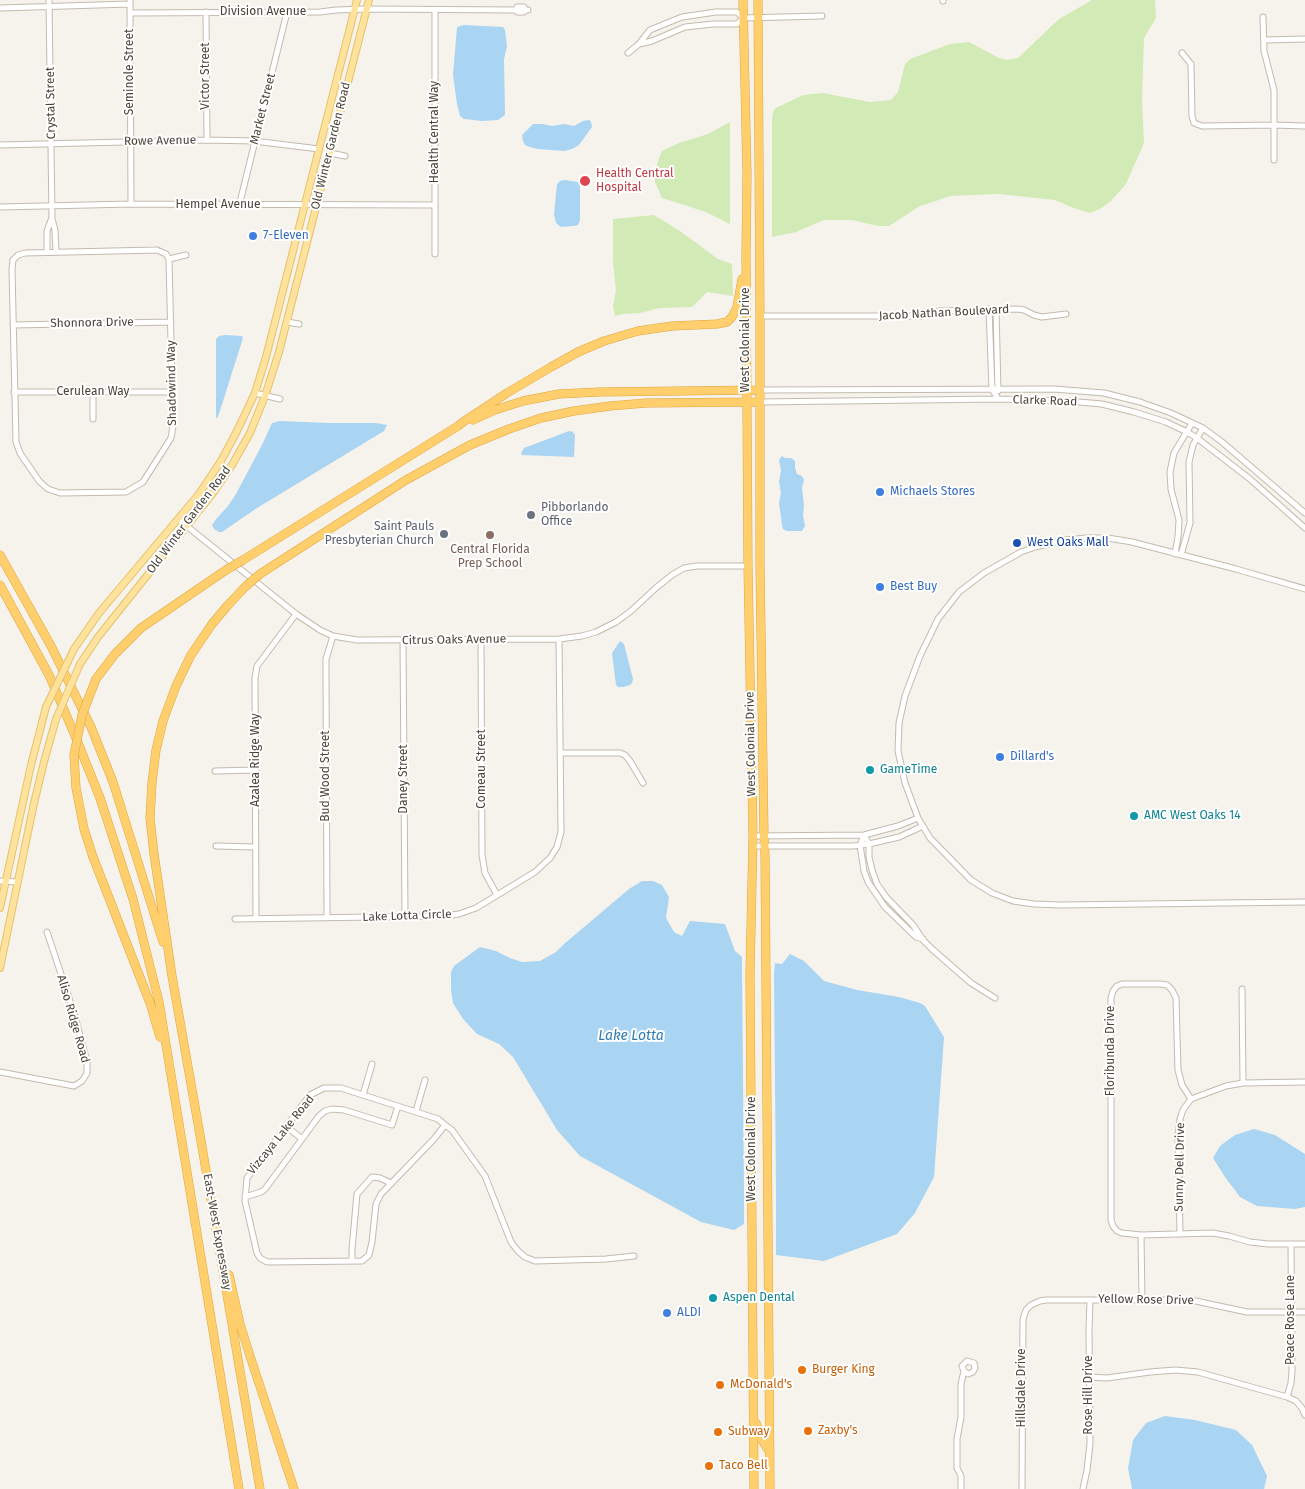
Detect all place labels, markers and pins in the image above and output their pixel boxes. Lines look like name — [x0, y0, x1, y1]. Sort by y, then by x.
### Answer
place label: Health Central Hospital — [596, 167, 674, 195]
marker: Health Central Hospital — [578, 174, 592, 188]
place label: 7-Eleven — [263, 229, 309, 243]
marker: 7-Eleven — [247, 230, 259, 242]
place label: Michaels Stores — [890, 485, 975, 499]
marker: Michaels Stores — [874, 486, 886, 498]
place label: Pibborlando Office — [541, 501, 608, 529]
marker: Pibborlando Office — [525, 509, 537, 521]
place label: Saint Pauls Presbyterian Church — [325, 520, 434, 548]
marker: Saint Pauls Presbyterian Church — [438, 528, 450, 540]
marker: Central Florida Prep School — [484, 529, 496, 541]
place label: West Oaks Mall — [1027, 536, 1109, 550]
marker: West Oaks Mall — [1011, 537, 1023, 549]
place label: Central Florida Prep School — [450, 543, 530, 571]
place label: Best Buy — [890, 580, 937, 594]
marker: Best Buy — [874, 581, 886, 593]
place label: Dillard's — [1010, 750, 1054, 764]
marker: Dillard's — [994, 751, 1006, 763]
place label: GameTime — [880, 763, 937, 777]
marker: GameTime — [864, 764, 876, 776]
place label: AMC West Oaks 14 — [1144, 809, 1241, 823]
marker: AMC West Oaks 14 — [1128, 810, 1140, 822]
place label: Aspen Dental — [723, 1291, 795, 1305]
marker: Aspen Dental — [707, 1292, 719, 1304]
place label: ALDI — [677, 1306, 701, 1320]
marker: ALDI — [661, 1307, 673, 1319]
place label: Burger King — [812, 1363, 875, 1377]
marker: Burger King — [796, 1364, 808, 1376]
place label: McDonald's — [730, 1378, 792, 1392]
marker: McDonald's — [714, 1379, 726, 1391]
place label: Zaxby's — [818, 1424, 858, 1438]
place label: Subway — [728, 1425, 769, 1439]
marker: Zaxby's — [802, 1425, 814, 1437]
marker: Subway — [712, 1426, 724, 1438]
place label: Taco Bell — [719, 1459, 768, 1473]
marker: Taco Bell — [703, 1460, 715, 1472]

